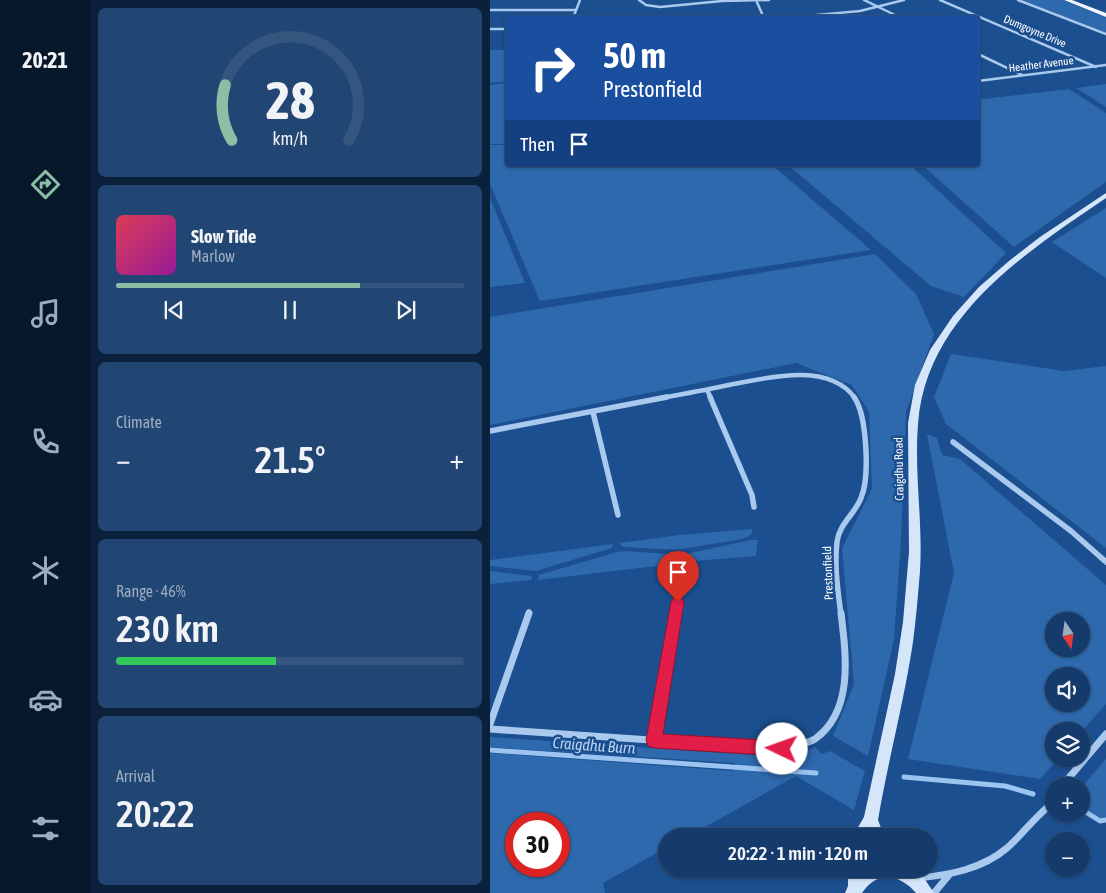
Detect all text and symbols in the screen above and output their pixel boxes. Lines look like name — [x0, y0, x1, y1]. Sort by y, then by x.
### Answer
street label: Dumgoyne Drive — [1002, 12, 1068, 50]
icon: right — [520, 35, 585, 100]
text: 50 m — [603, 35, 666, 75]
text: 20:21 — [22, 47, 68, 73]
street label: Heather Avenue — [1008, 54, 1074, 74]
text: 28 — [266, 70, 314, 130]
text: Prestonfield — [603, 76, 702, 102]
text: km/h — [272, 128, 308, 149]
icon: arrive — [565, 130, 593, 158]
text: Then — [520, 133, 555, 155]
icon: directions — [28, 167, 63, 202]
text: Slow Tide — [191, 225, 256, 247]
text: Marlow — [191, 247, 235, 265]
icon: music — [28, 296, 63, 331]
icon: previous — [160, 296, 188, 324]
icon: pause — [276, 296, 304, 324]
icon: next — [392, 296, 420, 324]
text: Climate — [116, 413, 162, 431]
icon: phone — [28, 424, 63, 459]
street label: Craigdhu Road — [891, 437, 907, 501]
text: 21.5° — [255, 438, 325, 481]
text: − — [116, 443, 131, 475]
text: + — [449, 443, 464, 475]
street label: Prestonfield — [820, 546, 836, 600]
pin — [657, 551, 699, 602]
icon: climate — [28, 553, 63, 588]
icon: arrive — [664, 558, 692, 586]
text: Range · 46% — [116, 582, 186, 600]
text: 230 km — [116, 607, 219, 650]
north arrow — [1045, 612, 1090, 658]
map controls — [1045, 612, 1090, 877]
button: sound — [1045, 667, 1090, 712]
icon: car — [28, 682, 63, 717]
position arrow — [755, 722, 807, 774]
button: layers — [1045, 722, 1090, 767]
water label: Craigdhu Burn — [552, 733, 636, 758]
text: Arrival — [116, 767, 155, 785]
button: + — [1045, 777, 1090, 822]
text: 20:22 — [116, 792, 195, 835]
icon: filters — [28, 811, 63, 846]
speed limit sign: 30 — [505, 812, 570, 877]
button: − — [1045, 832, 1090, 877]
text: 20:22 · 1 min · 120 m — [728, 842, 868, 864]

